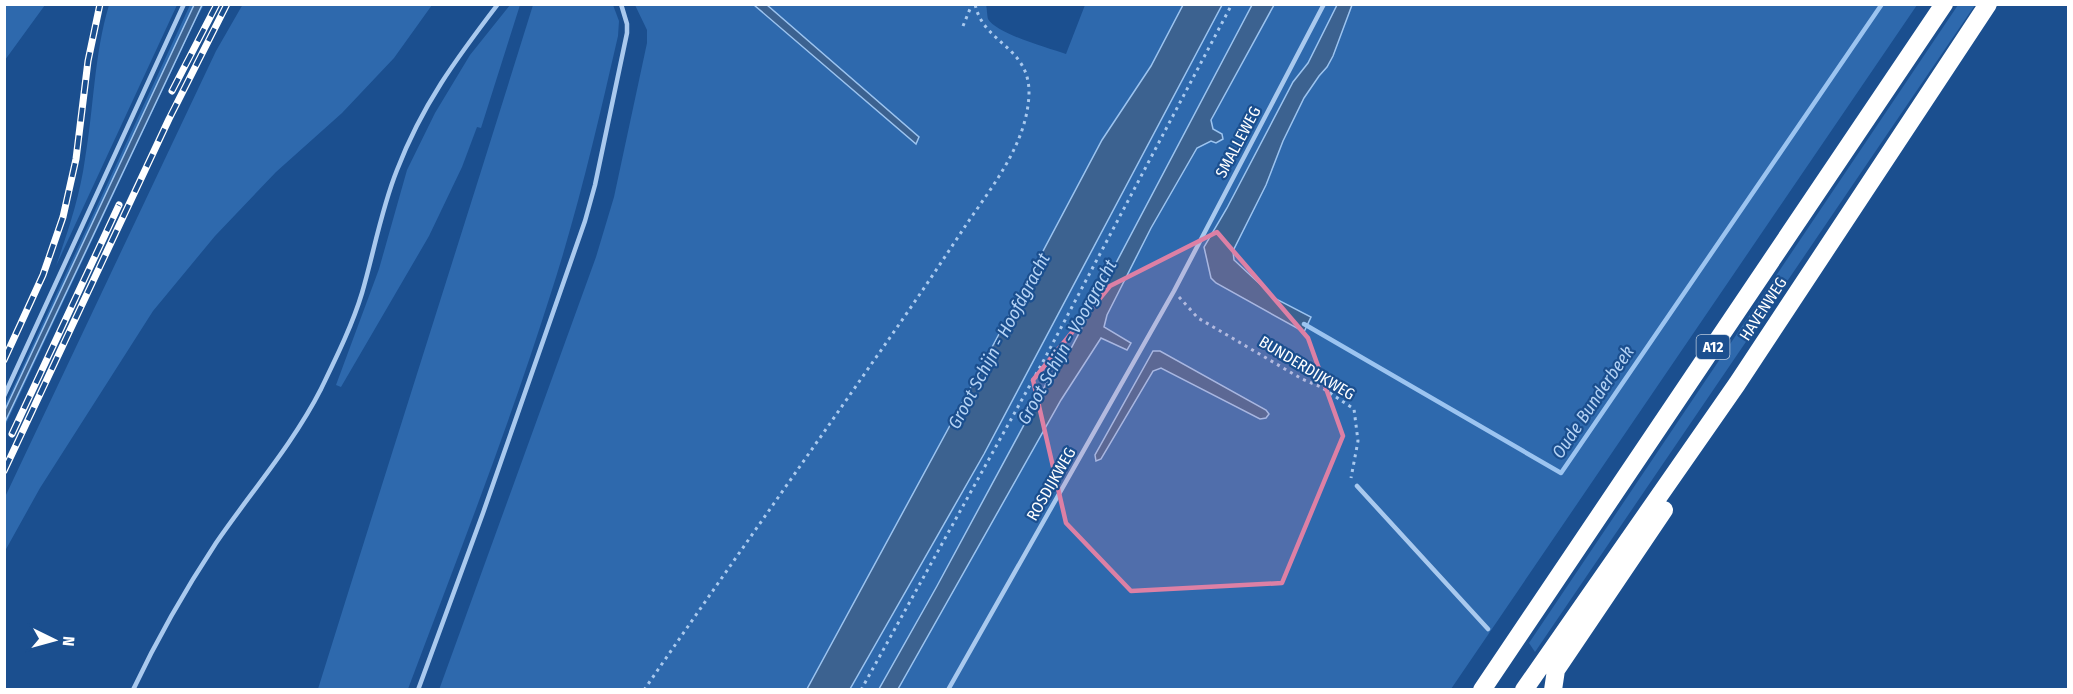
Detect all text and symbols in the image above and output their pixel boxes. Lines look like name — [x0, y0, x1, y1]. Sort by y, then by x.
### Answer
street label: SMALLEWEG — [1211, 103, 1265, 181]
water label: Groot Schijn - Hoofdgracht — [943, 249, 1055, 433]
water label: Groot Schijn - Voorgracht — [1013, 256, 1121, 428]
street label: HAVENWEG — [1736, 274, 1790, 344]
street label: BUNDERDIJKWEG — [1256, 332, 1358, 404]
road number: A12 — [1696, 335, 1730, 359]
water label: Oude Bunderbeek — [1547, 341, 1639, 463]
street label: ROSDIJKWEG — [1022, 444, 1080, 524]
north arrow — [24, 610, 84, 670]
text: N — [59, 636, 78, 647]

